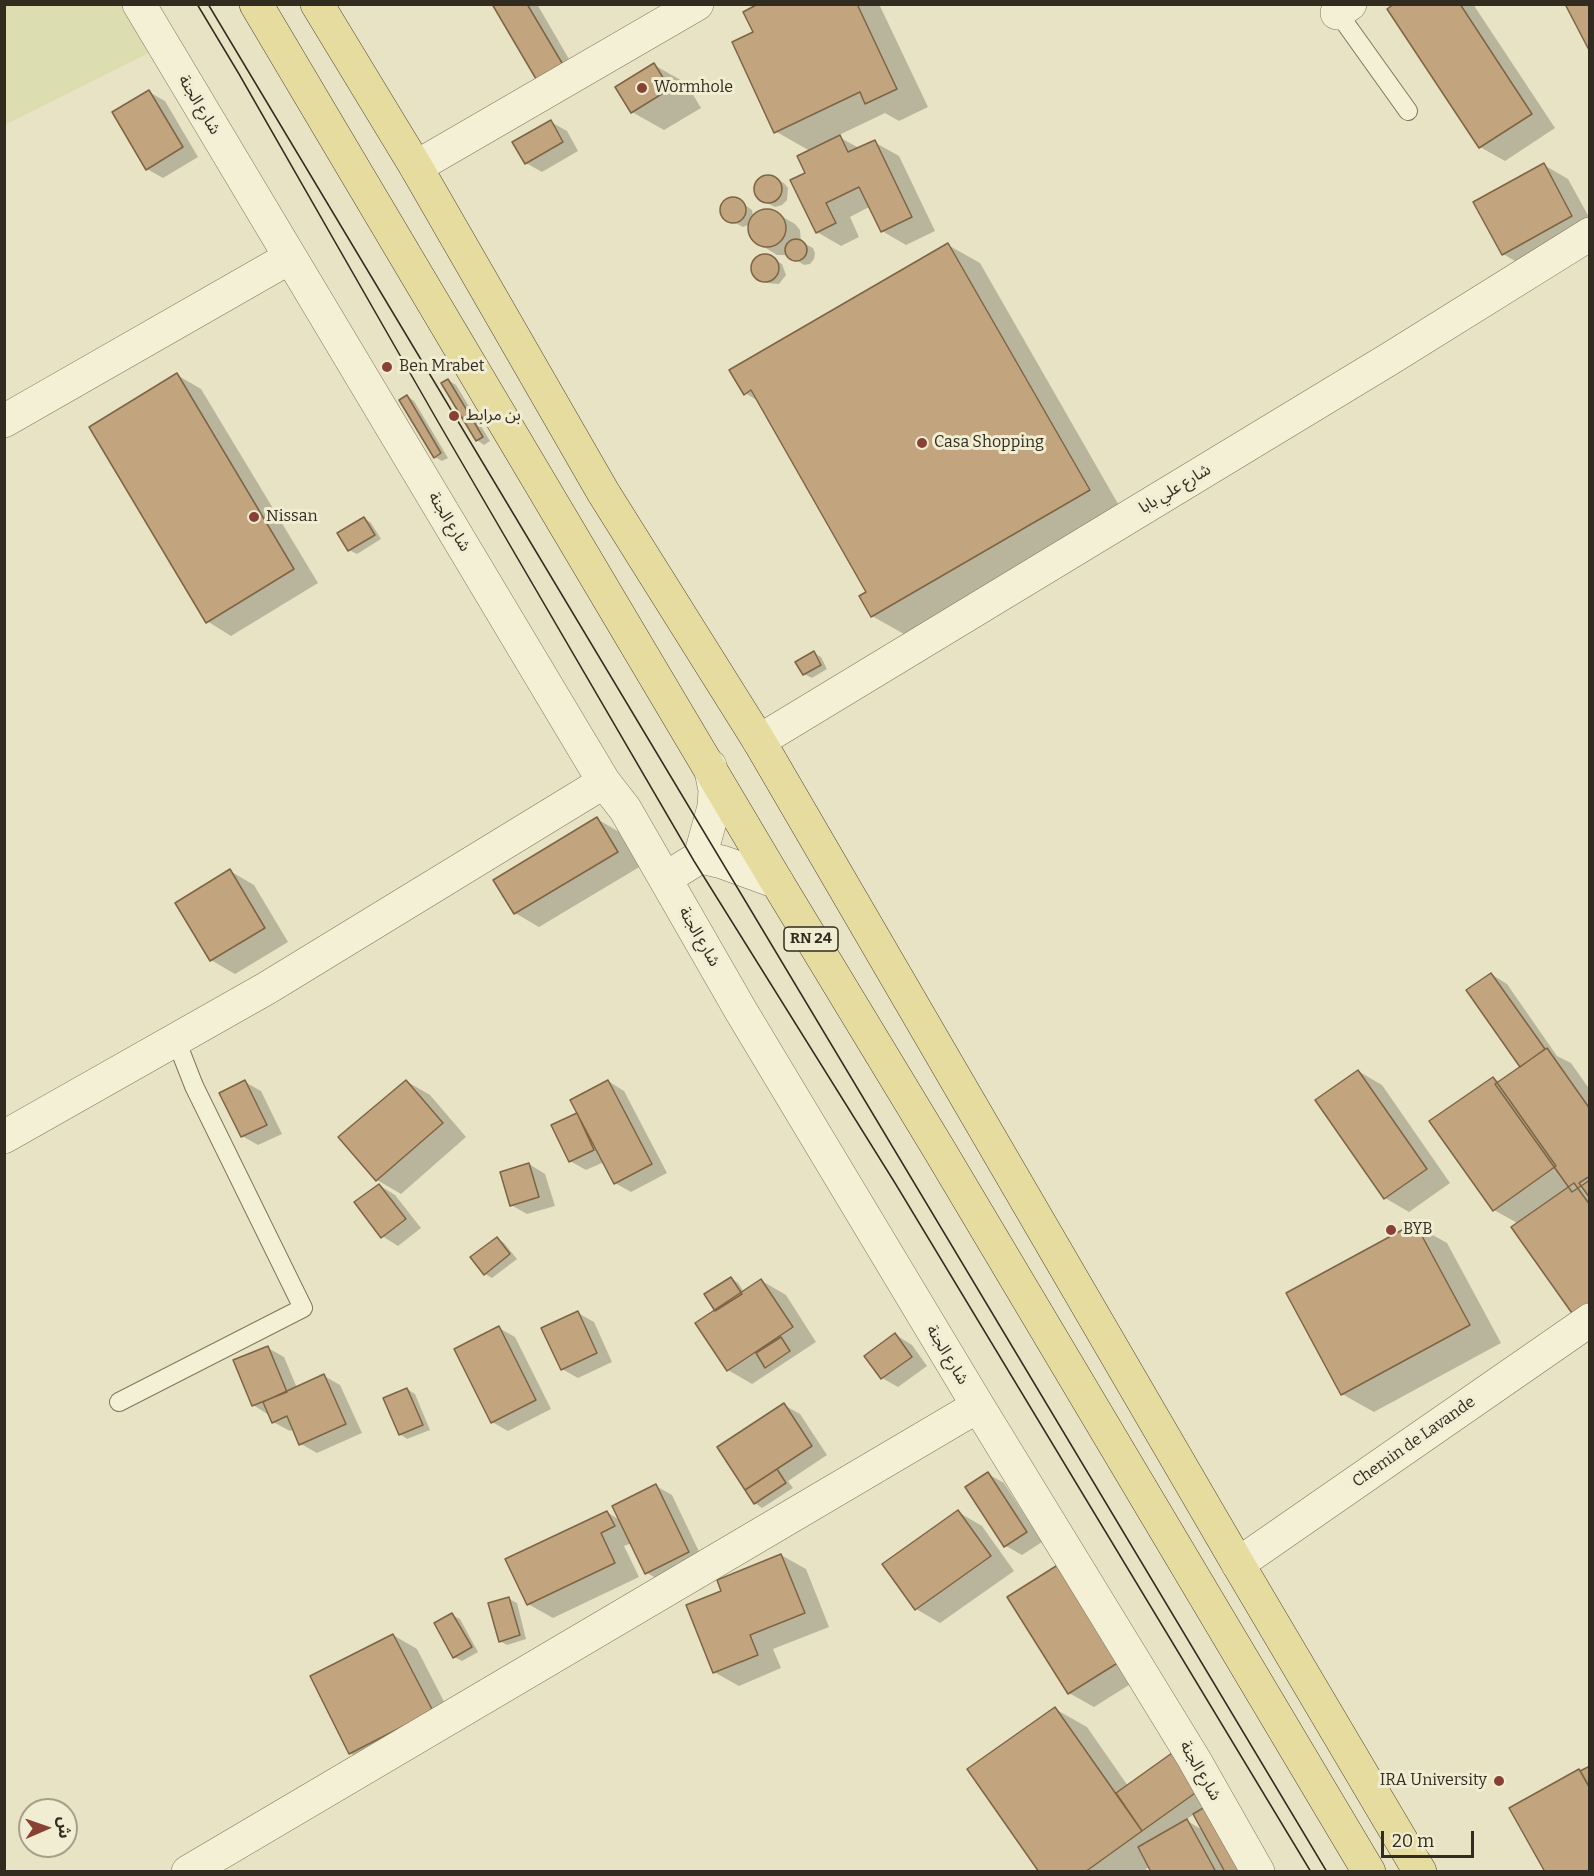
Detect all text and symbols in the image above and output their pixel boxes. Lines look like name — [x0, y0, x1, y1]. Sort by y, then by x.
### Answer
street label: شارع الجنة — [174, 72, 224, 138]
place label: Wormhole — [654, 78, 733, 98]
marker: Wormhole — [635, 81, 649, 95]
place label: Ben Mrabet — [399, 357, 485, 377]
marker: Ben Mrabet — [380, 360, 394, 374]
place label: بن مرابط — [466, 406, 521, 426]
marker: بن مرابط — [447, 409, 461, 423]
place label: Casa Shopping — [934, 433, 1044, 453]
marker: Casa Shopping — [915, 436, 929, 450]
street label: شارع علي بابا — [1136, 460, 1214, 518]
street label: شارع الجنة — [424, 489, 474, 555]
place label: Nissan — [266, 507, 318, 527]
marker: Nissan — [247, 510, 261, 524]
street label: شارع الجنة — [674, 904, 724, 970]
road number: RN 24 — [784, 927, 838, 951]
place label: BYB — [1403, 1220, 1433, 1240]
marker: BYB — [1384, 1223, 1398, 1237]
street label: شارع الجنة — [922, 1322, 972, 1388]
street label: Chemin de Lavande — [1349, 1392, 1479, 1492]
street label: شارع الجنة — [1175, 1738, 1225, 1804]
place label: IRA University — [1380, 1771, 1487, 1791]
marker: IRA University — [1492, 1774, 1506, 1788]
north arrow — [18, 1798, 78, 1858]
text: ش — [55, 1816, 74, 1839]
scale bar — [1384, 1819, 1477, 1857]
text: 20 m — [1392, 1830, 1434, 1852]

